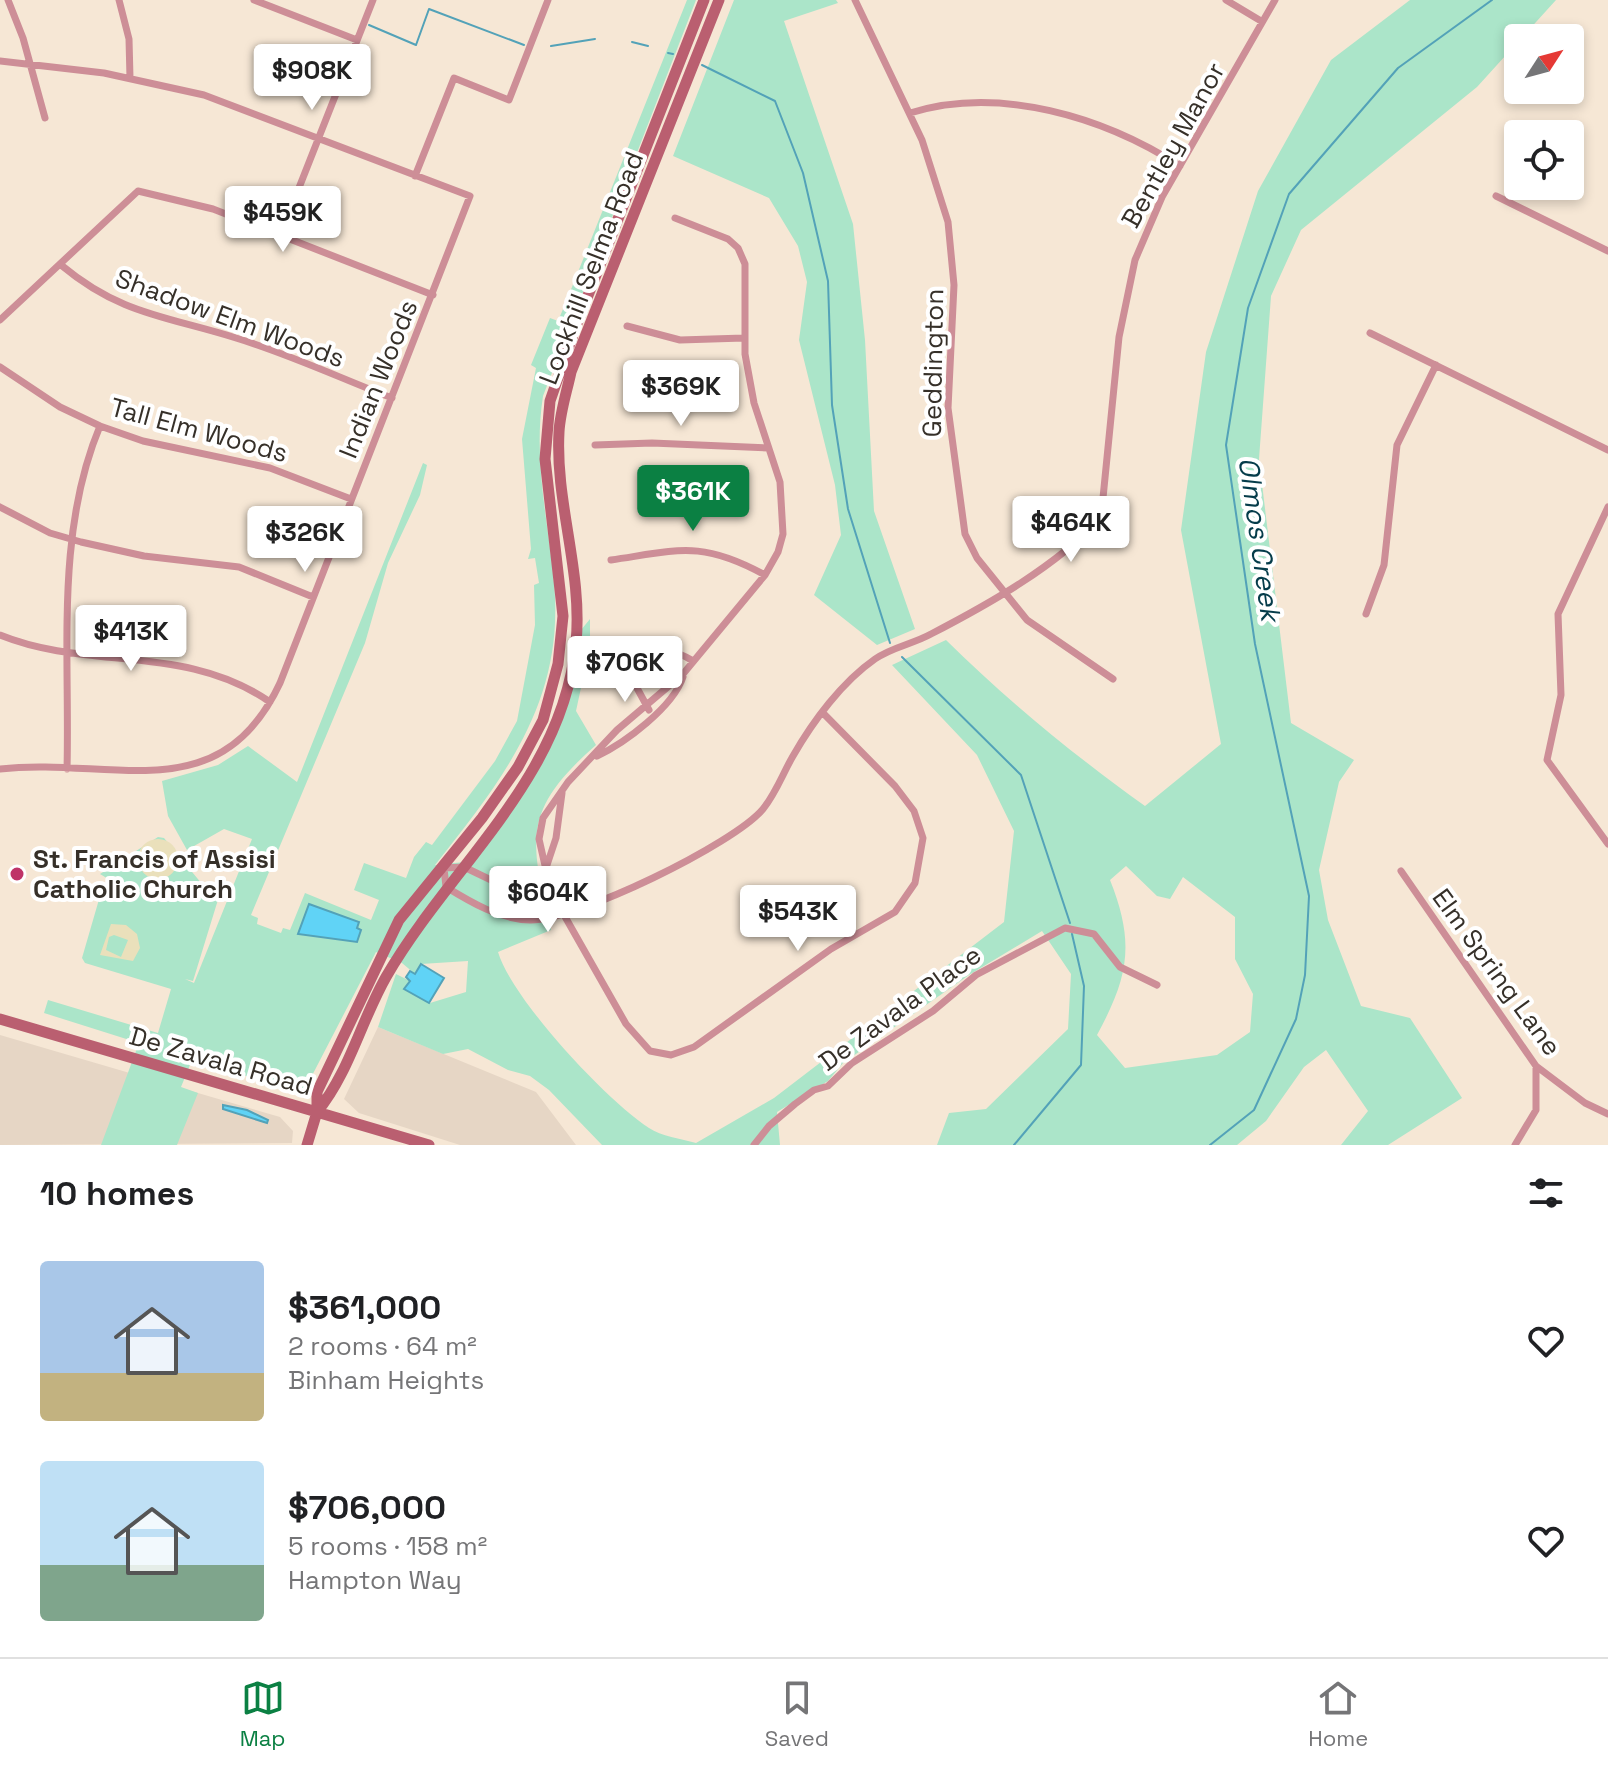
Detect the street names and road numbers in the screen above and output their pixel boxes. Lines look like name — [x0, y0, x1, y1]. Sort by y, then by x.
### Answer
street label: Bentley Manor — [1114, 56, 1232, 234]
street label: Lockhill Selma Road — [531, 147, 651, 389]
street label: Shadow Elm Woods — [111, 261, 349, 375]
street label: Geddington — [915, 288, 951, 438]
street label: Indian Woods — [331, 295, 425, 463]
street label: Tall Elm Woods — [107, 390, 291, 470]
street label: Elm Spring Lane — [1425, 882, 1569, 1062]
street label: De Zavala Place — [812, 938, 988, 1078]
street label: De Zavala Road — [125, 1019, 317, 1103]

